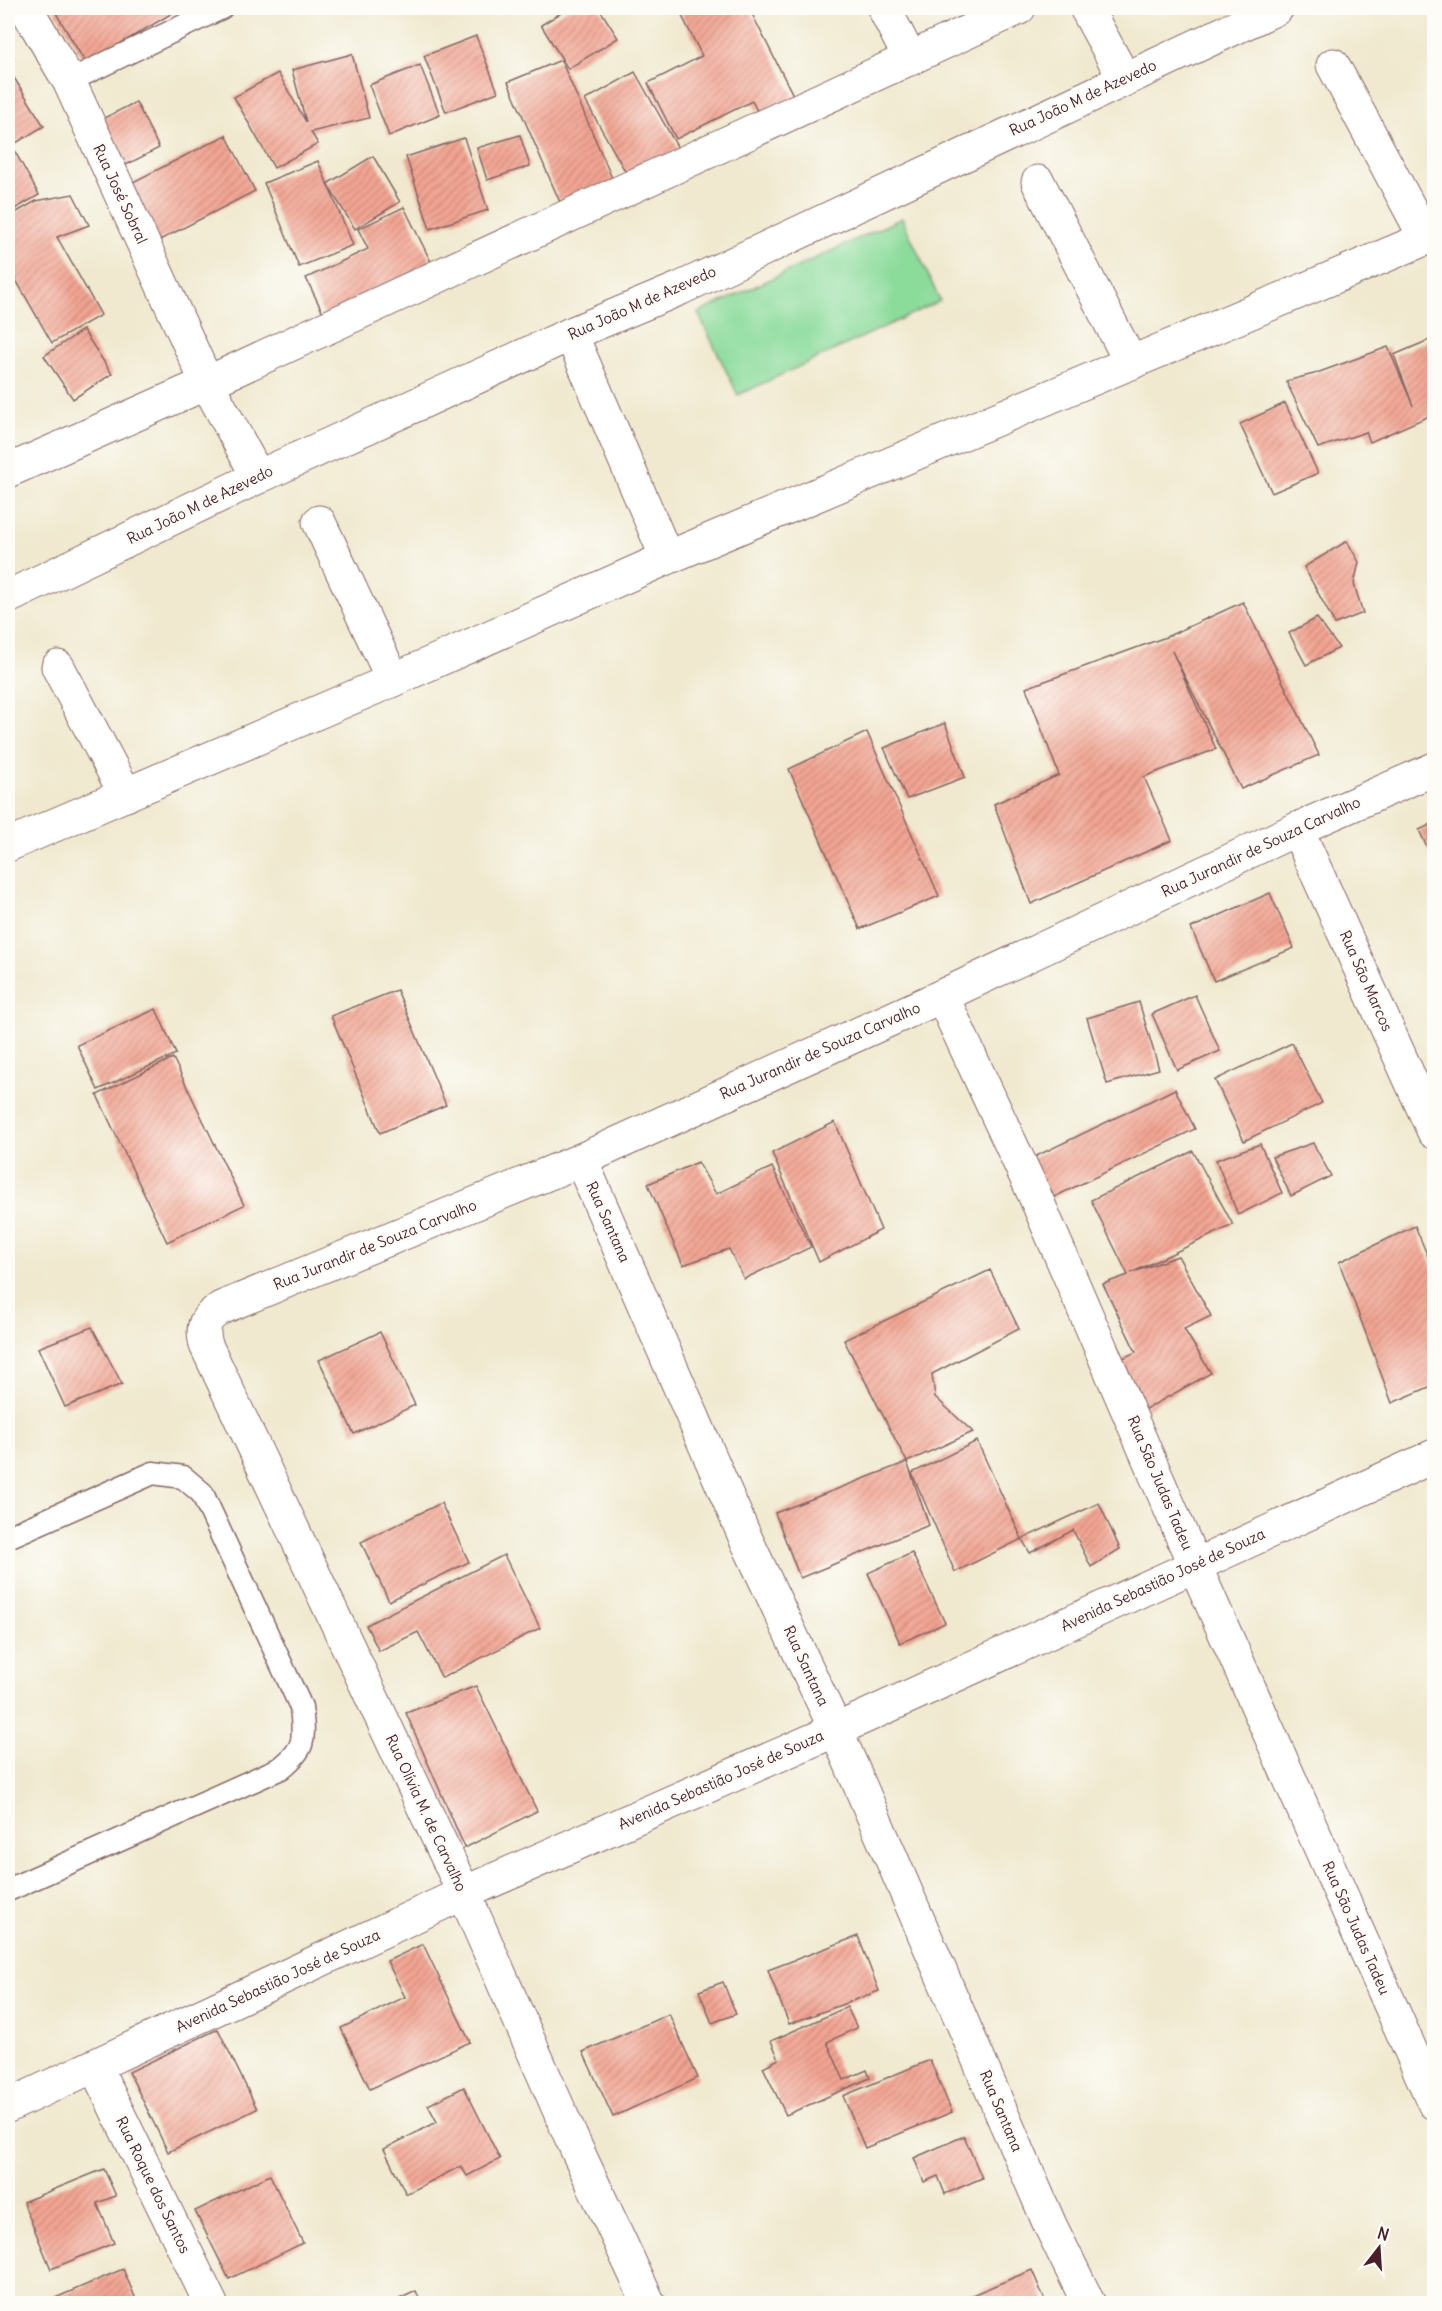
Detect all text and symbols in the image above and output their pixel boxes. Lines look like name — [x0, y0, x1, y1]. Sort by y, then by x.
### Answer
street label: Rua João M de Azevedo — [1006, 55, 1159, 140]
street label: Rua José Sobral — [89, 141, 152, 247]
street label: Rua João M de Azevedo — [565, 261, 719, 344]
street label: Rua João M de Azevedo — [124, 461, 276, 548]
street label: Rua Jurandir de Souza Carvalho — [1158, 792, 1363, 901]
street label: Rua São Marcos — [1336, 927, 1397, 1034]
street label: Rua Jurandir de Souza Carvalho — [717, 998, 923, 1103]
street label: Rua Santana — [582, 1178, 635, 1266]
street label: Rua Jurandir de Souza Carvalho — [270, 1195, 479, 1294]
street label: Rua São Judas Tadeu — [1124, 1413, 1197, 1553]
street label: Avenida Sebastião José de Souza — [1058, 1524, 1268, 1635]
street label: Rua Santana — [780, 1623, 834, 1709]
street label: Avenida Sebastião José de Souza — [615, 1725, 827, 1834]
street label: Rua Olívia M. de Carvalho — [382, 1731, 471, 1894]
street label: Rua São Judas Tadeu — [1318, 1858, 1395, 1998]
street label: Avenida Sebastião José de Souza — [173, 1925, 383, 2036]
street label: Rua Santana — [976, 2067, 1027, 2155]
street label: Rua Roque dos Santos — [112, 2113, 195, 2257]
north arrow — [1349, 2218, 1409, 2278]
text: N — [1375, 2222, 1392, 2245]

